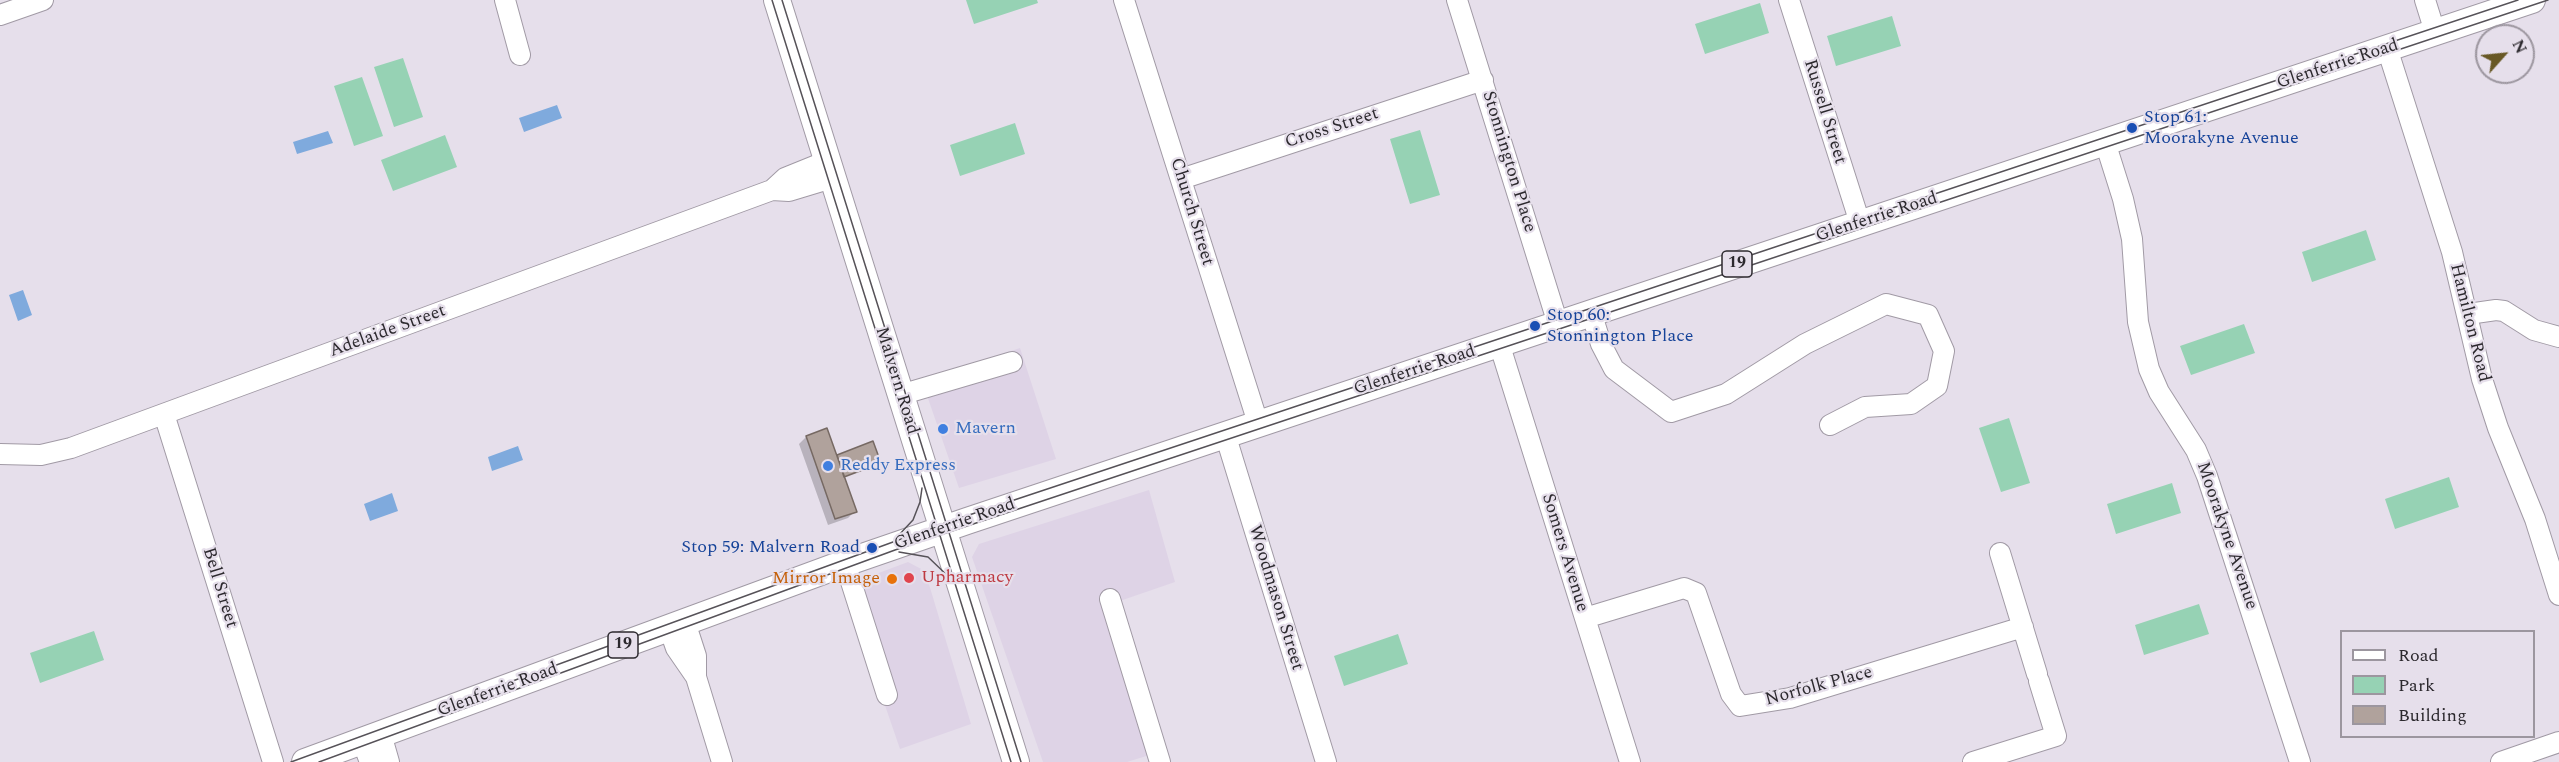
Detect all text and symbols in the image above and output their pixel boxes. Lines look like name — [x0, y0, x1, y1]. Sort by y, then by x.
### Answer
north arrow — [2475, 24, 2535, 84]
street label: Glenferrie Road — [2274, 35, 2402, 95]
text: N — [2506, 35, 2533, 58]
street label: Russell Street — [1798, 57, 1850, 167]
street label: Stonnington Place — [1476, 89, 1540, 235]
street label: Cross Street — [1283, 104, 1381, 154]
place label: Stop 61: Moorakyne Avenue — [2144, 107, 2299, 150]
marker: Stop 61: Moorakyne Avenue — [2125, 121, 2139, 135]
street label: Church Street — [1164, 155, 1218, 269]
street label: Glenferrie Road — [1813, 188, 1941, 248]
road number: 19 — [1722, 251, 1752, 277]
street label: Hamilton Road — [2444, 262, 2494, 384]
street label: Adelaide Street — [327, 301, 449, 363]
place label: Stop 60: Stonnington Place — [1547, 305, 1694, 348]
marker: Stop 60: Stonnington Place — [1528, 319, 1542, 333]
street label: Malvern Road — [869, 325, 923, 437]
street label: Glenferrie Road — [1351, 341, 1479, 401]
place label: Mavern — [955, 418, 1016, 440]
marker: Mavern — [936, 422, 950, 436]
place label: Reddy Express — [840, 455, 956, 477]
marker: Reddy Express — [821, 459, 835, 473]
street label: Moorakyne Avenue — [2191, 459, 2261, 613]
street label: Somers Avenue — [1536, 491, 1592, 615]
street label: Glenferrie Road — [892, 494, 1018, 556]
street label: Woodmason Street — [1243, 523, 1307, 673]
place label: Stop 59: Malvern Road — [681, 537, 860, 559]
marker: Stop 59: Malvern Road — [865, 541, 879, 555]
street label: Bell Street — [197, 545, 241, 631]
place label: Upharmacy — [921, 567, 1013, 589]
place label: Mirror Image — [772, 568, 880, 590]
marker: Upharmacy — [902, 571, 916, 585]
marker: Mirror Image — [885, 572, 899, 586]
legend — [2340, 630, 2535, 738]
road number: 19 — [608, 632, 638, 658]
text: Road — [2398, 642, 2439, 669]
street label: Glenferrie Road — [435, 659, 561, 723]
street label: Norfolk Place — [1763, 662, 1875, 712]
text: Park — [2398, 672, 2435, 699]
text: Building — [2398, 702, 2467, 729]

